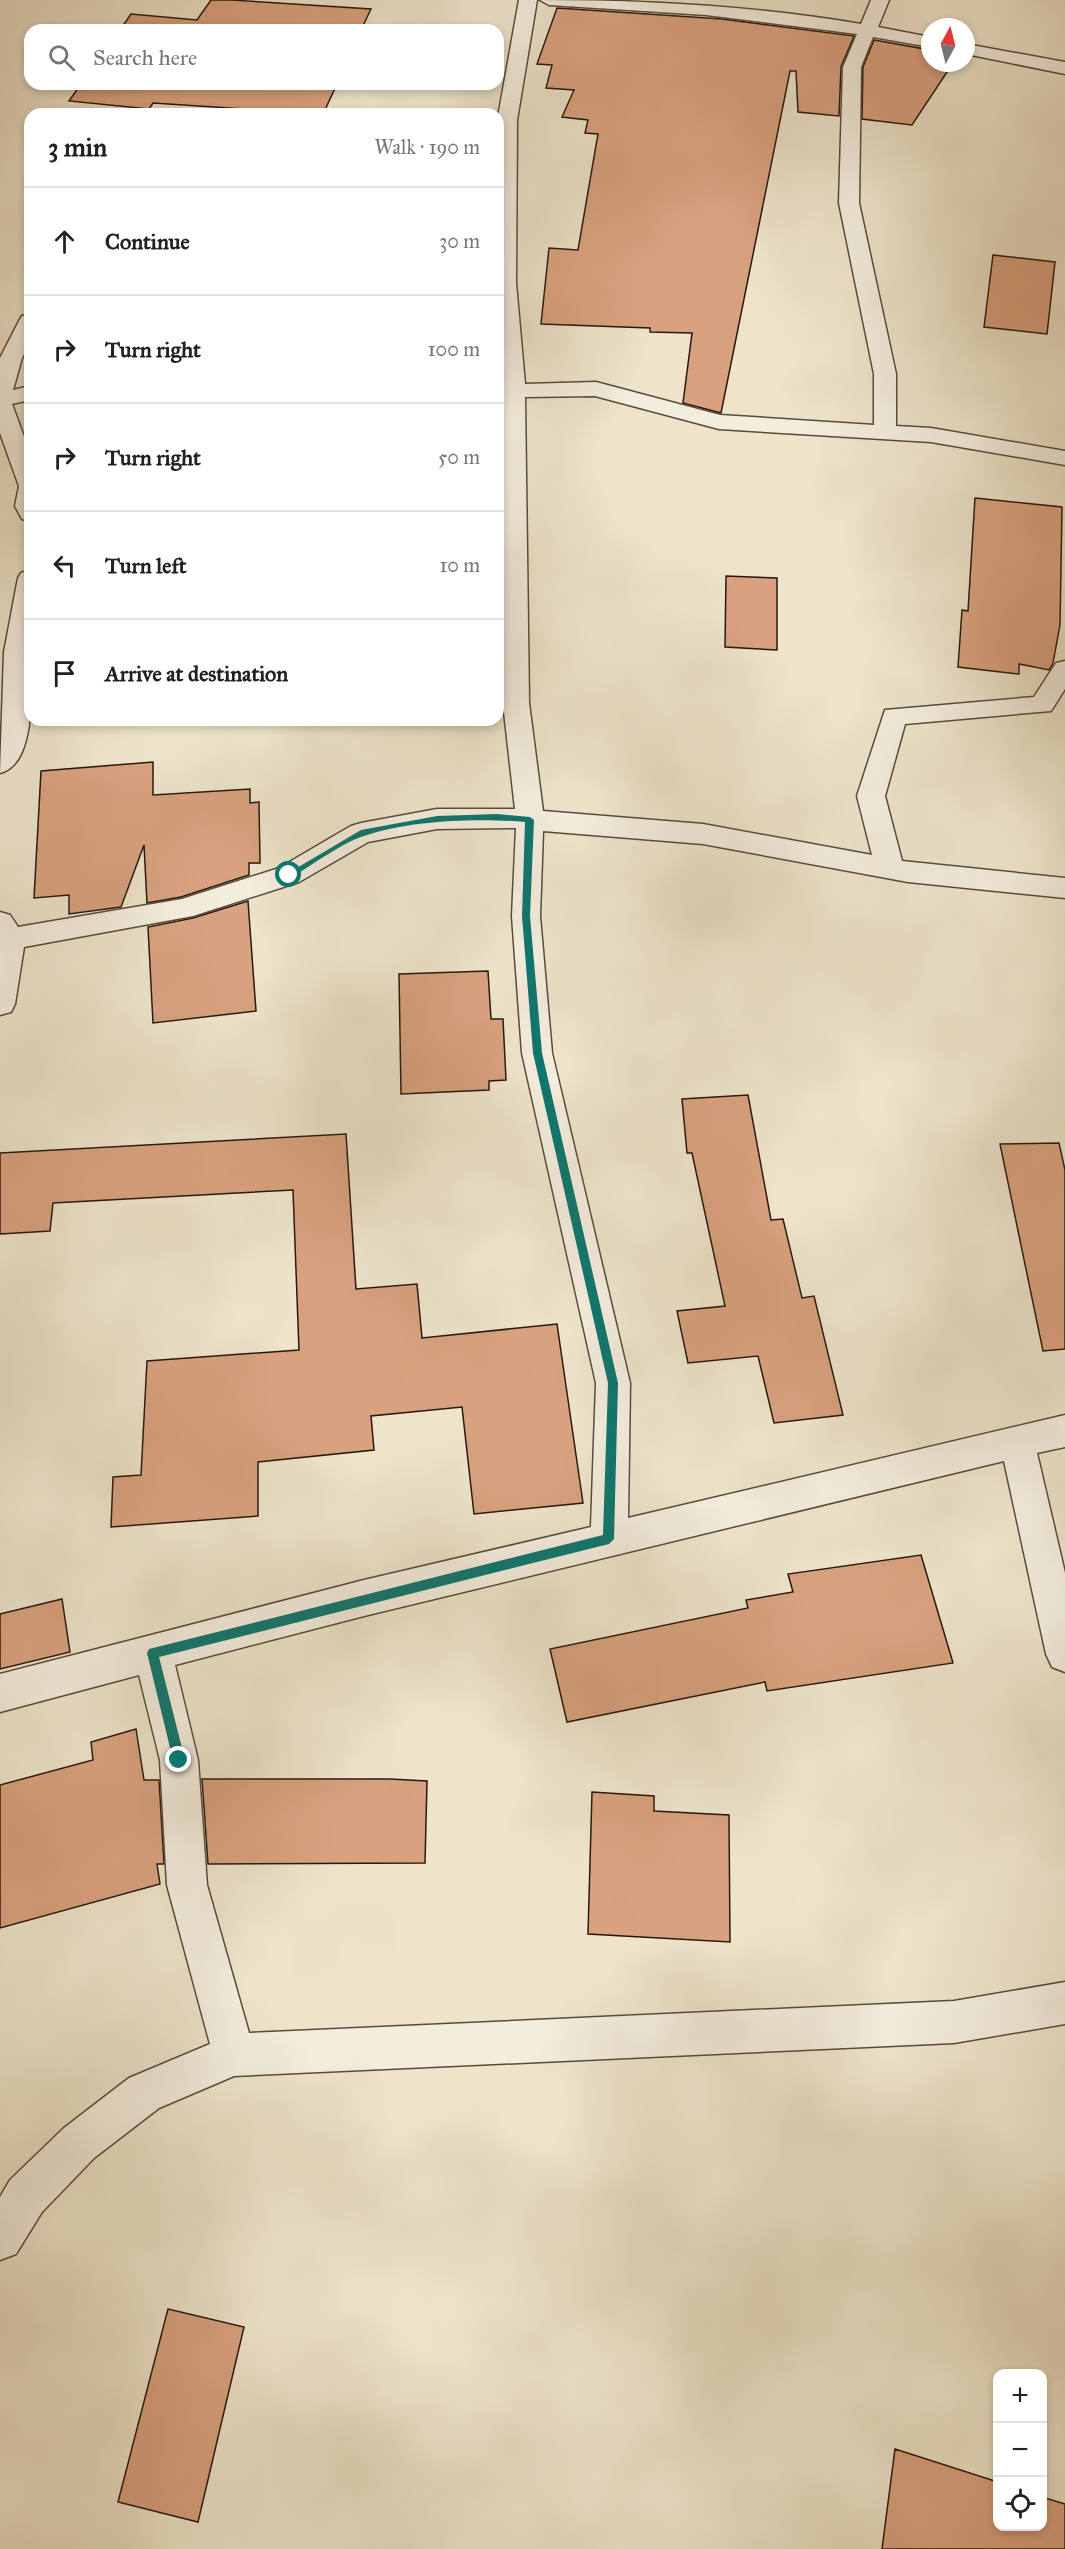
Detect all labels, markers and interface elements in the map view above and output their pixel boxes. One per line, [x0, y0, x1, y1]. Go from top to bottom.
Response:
north arrow [921, 18, 975, 72]
search box [24, 24, 504, 90]
icon: search [45, 41, 78, 74]
text: Search here [93, 44, 197, 71]
text: 3 min [48, 131, 107, 163]
text: Walk · 190 m [375, 135, 480, 159]
icon: ahead [48, 225, 81, 258]
text: Continue [105, 228, 190, 255]
text: 30 m [439, 229, 480, 253]
icon: right [48, 333, 81, 366]
text: Turn right [105, 336, 201, 363]
text: 100 m [428, 337, 480, 361]
icon: right [48, 441, 81, 474]
text: Turn right [105, 444, 201, 471]
text: 50 m [438, 445, 480, 469]
icon: left [48, 549, 81, 582]
text: Turn left [105, 552, 187, 579]
text: 10 m [439, 553, 480, 577]
icon: arrive [48, 657, 81, 690]
text: Arrive at destination [105, 660, 288, 687]
route start [275, 861, 301, 887]
route end [165, 1746, 191, 1772]
map controls [993, 2369, 1047, 2531]
button: + [993, 2369, 1047, 2423]
button: − [993, 2423, 1047, 2477]
button: locate [993, 2477, 1047, 2531]

